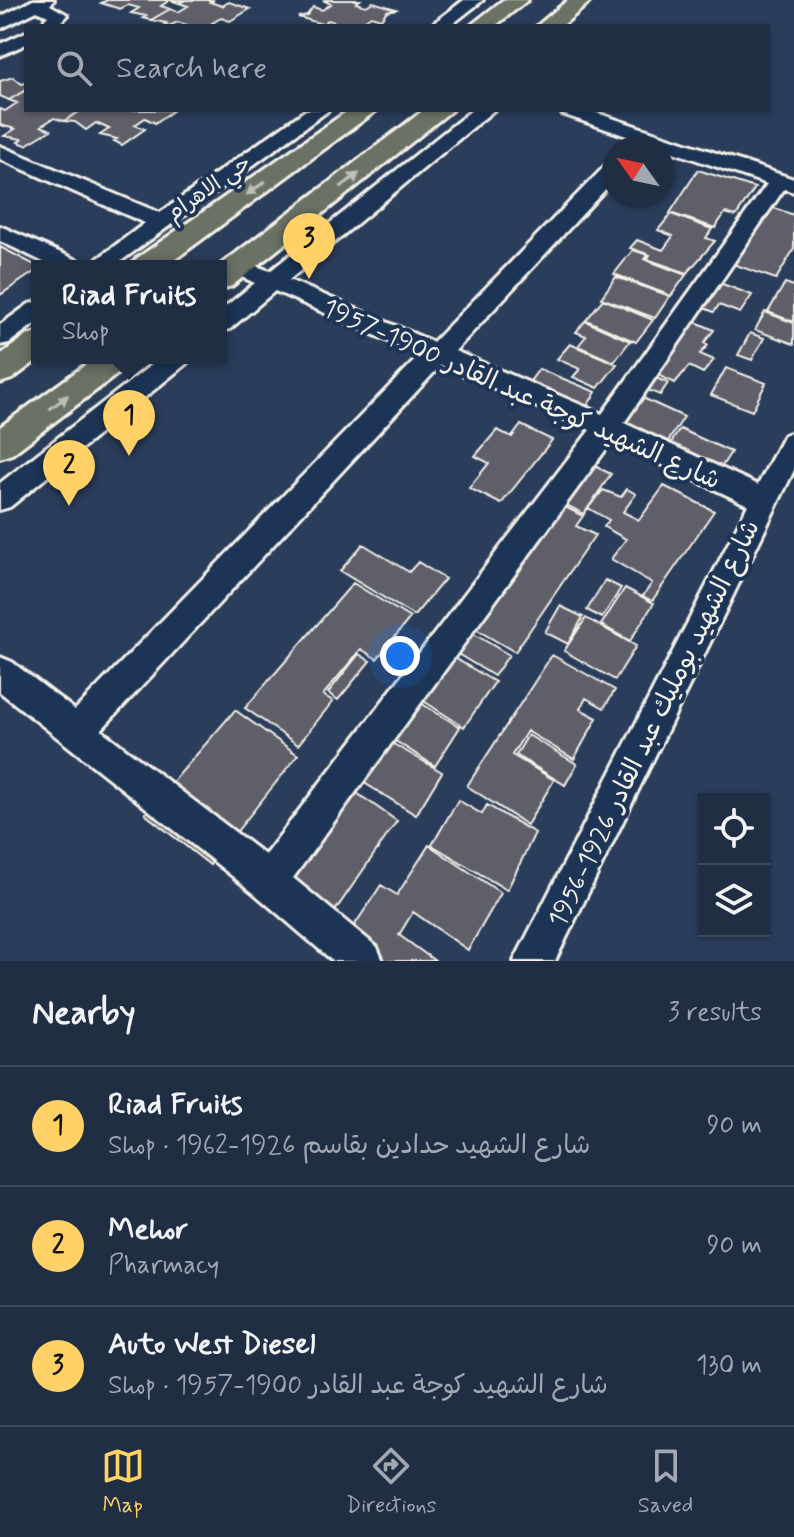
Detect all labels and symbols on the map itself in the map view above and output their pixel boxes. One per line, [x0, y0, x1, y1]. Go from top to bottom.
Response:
north arrow [602, 136, 674, 208]
street label: حي الاهرام [161, 149, 259, 231]
one-way arrow [339, 173, 360, 189]
one-way arrow [246, 180, 267, 195]
pin: 3 [283, 213, 335, 279]
street label: شارع الشهيد كوجة عبد القادر 1900-1957 [317, 291, 725, 498]
pin: 1 [103, 390, 155, 456]
one-way arrow [48, 394, 69, 410]
pin: 2 [43, 440, 95, 506]
street label: شارع الشهيد بومليك عبد القادر 1926-1956 [541, 515, 769, 933]
your location [380, 636, 420, 676]

